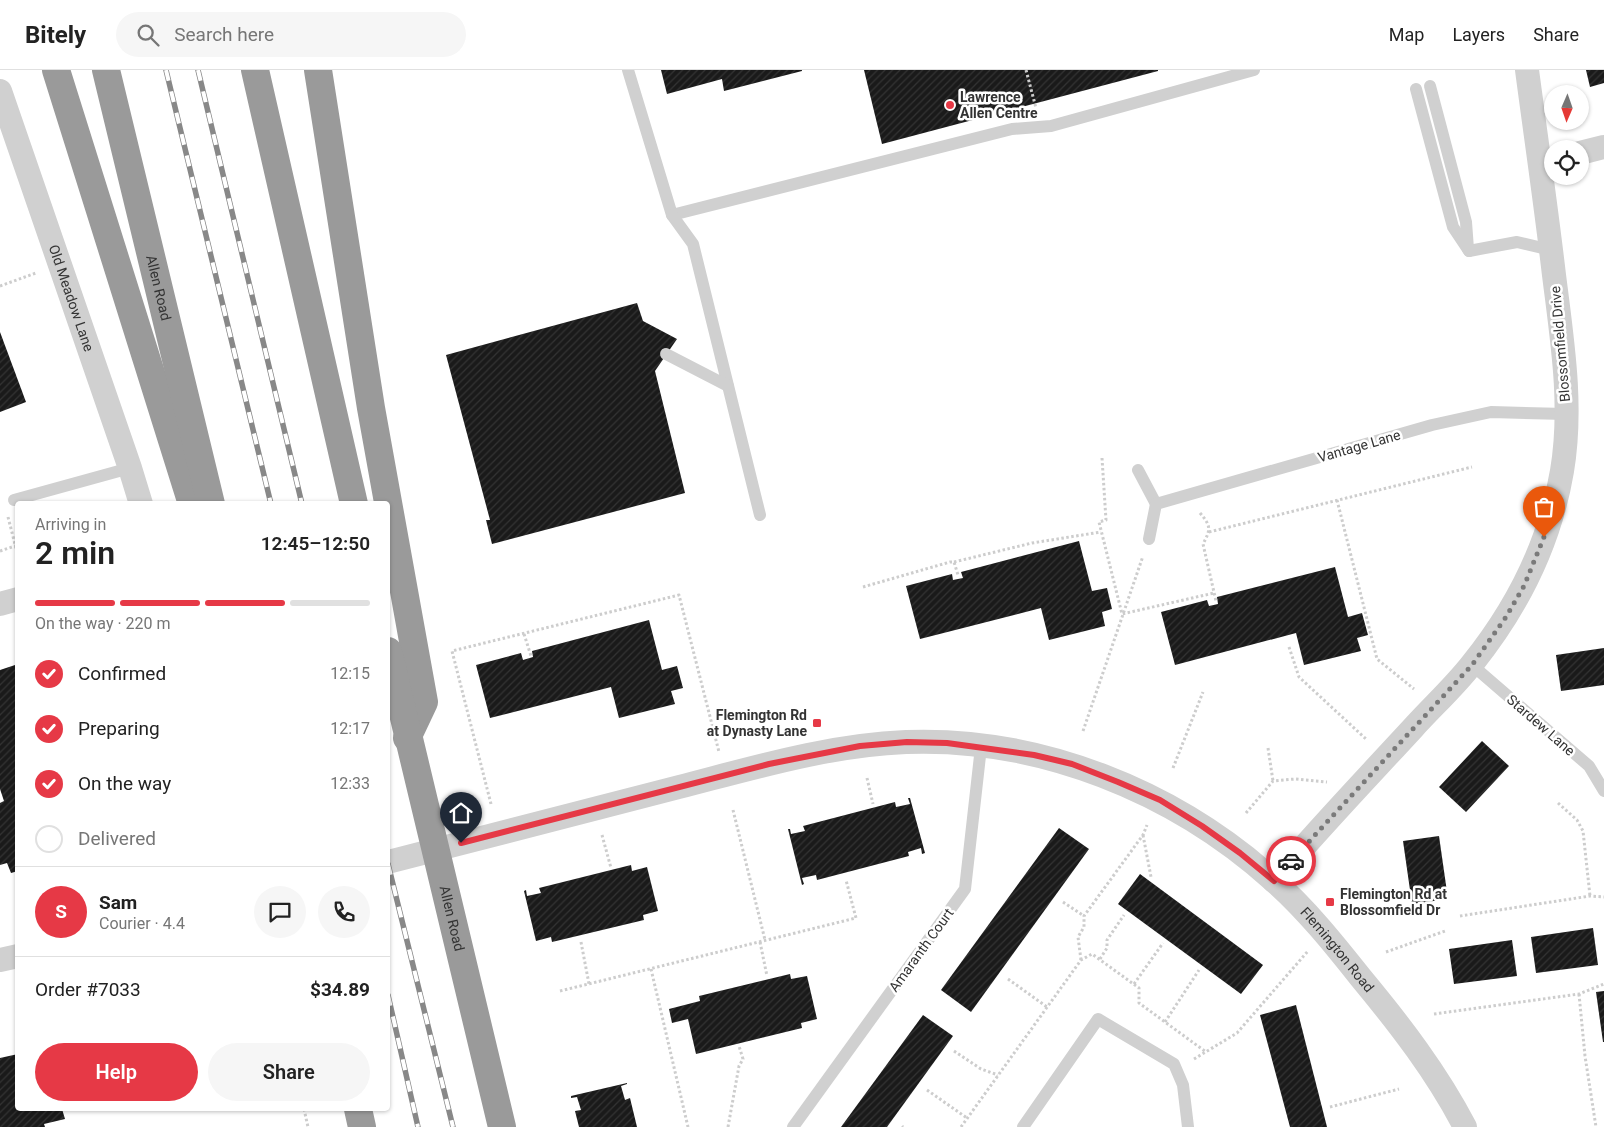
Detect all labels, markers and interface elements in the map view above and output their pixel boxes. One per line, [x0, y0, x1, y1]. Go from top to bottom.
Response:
search box [116, 12, 466, 57]
text: Bitely [25, 21, 86, 49]
icon: search [134, 21, 162, 49]
text: Search here [174, 23, 274, 46]
text: Map [1389, 24, 1424, 45]
text: Layers [1452, 24, 1505, 45]
text: Share [1533, 24, 1579, 45]
north arrow [1544, 85, 1589, 130]
map controls [1544, 85, 1589, 185]
place label: Lawrence Allen Centre [960, 89, 1038, 121]
marker: Lawrence Allen Centre [944, 99, 956, 111]
button: locate [1544, 140, 1589, 185]
street label: Old Meadow Lane [46, 242, 97, 354]
street label: Allen Road [143, 253, 174, 322]
street label: Blossomfield Drive [1547, 285, 1573, 403]
street label: Vantage Lane [1316, 427, 1402, 465]
pin [1523, 486, 1565, 537]
icon: bag [1530, 493, 1558, 521]
text: Arriving in [35, 515, 106, 534]
text: 12:45–12:50 [261, 532, 370, 555]
text: 2 min [35, 534, 115, 572]
text: On the way · 220 m [35, 614, 171, 633]
icon: check [35, 660, 63, 688]
text: Confirmed [78, 662, 166, 685]
text: 12:15 [330, 664, 370, 683]
street label: Stardew Lane [1504, 691, 1578, 759]
place label: Flemington Rd at Dynasty Lane [707, 707, 807, 739]
icon: check [35, 715, 63, 743]
text: Preparing [78, 717, 160, 740]
marker: Flemington Rd at Dynasty Lane [811, 717, 823, 729]
text: 12:17 [330, 719, 370, 738]
icon: check [35, 770, 63, 798]
text: On the way [78, 772, 171, 795]
text: 12:33 [330, 774, 370, 793]
pin [440, 792, 482, 843]
icon: home [447, 799, 475, 827]
text: Delivered [78, 827, 156, 850]
courier [1266, 836, 1316, 886]
icon: car [1277, 847, 1305, 875]
street label: Allen Road [436, 884, 468, 953]
button: chat [254, 886, 306, 938]
button: phone [318, 886, 370, 938]
place label: Flemington Rd at Blossomfield Dr [1340, 886, 1447, 918]
text: Sam [99, 891, 137, 914]
marker: Flemington Rd at Blossomfield Dr [1324, 896, 1336, 908]
text: S [55, 900, 67, 923]
street label: Flemington Road [1297, 904, 1377, 995]
street label: Amaranth Court [885, 905, 957, 995]
text: Courier · 4.4 [99, 914, 185, 933]
text: Order #7033 [35, 978, 141, 1001]
text: $34.89 [310, 978, 370, 1001]
button: Help [35, 1043, 198, 1101]
button: Share [208, 1043, 370, 1101]

